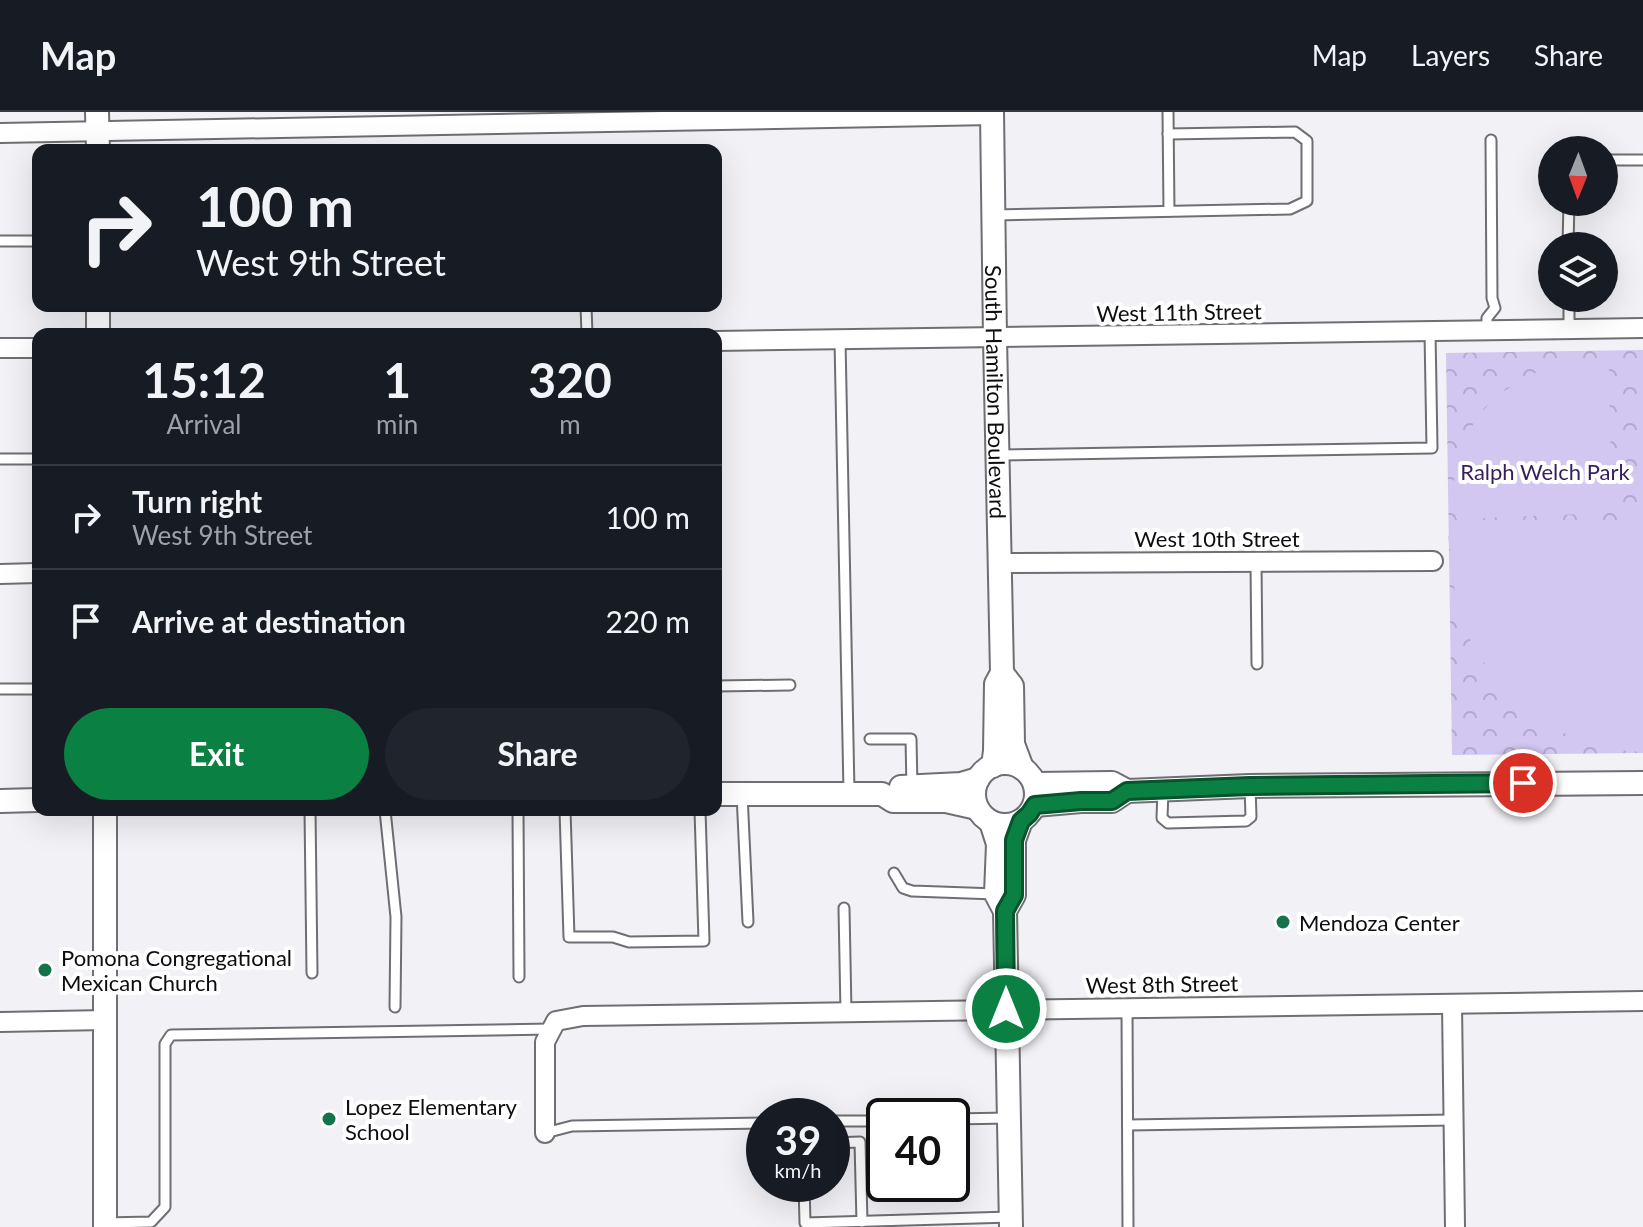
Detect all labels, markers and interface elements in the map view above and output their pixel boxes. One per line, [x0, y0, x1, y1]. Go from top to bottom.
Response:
text: Map [40, 32, 116, 78]
text: Map [1312, 38, 1367, 72]
text: Layers [1411, 38, 1490, 72]
text: Share [1534, 38, 1603, 72]
north arrow [1538, 136, 1618, 216]
map controls [1538, 136, 1618, 312]
text: 100 m [196, 172, 354, 239]
icon: right [64, 176, 168, 280]
button: layers [1538, 232, 1618, 312]
text: West 9th Street [196, 240, 446, 284]
street label: South Hamilton Boulevard [981, 265, 1012, 519]
street label: West 11th Street [1096, 297, 1262, 327]
text: 15:12 [142, 351, 266, 408]
text: 1 [383, 351, 411, 408]
text: 320 [528, 351, 612, 408]
text: Arrival [167, 408, 241, 440]
text: min [376, 408, 418, 440]
text: m [559, 408, 581, 440]
park label: Ralph Welch Park [1460, 458, 1631, 485]
text: Turn right [132, 483, 262, 519]
icon: right [64, 495, 108, 539]
text: 100 m [605, 499, 690, 535]
text: West 9th Street [132, 519, 312, 551]
street label: West 10th Street [1134, 525, 1300, 552]
icon: arrive [64, 599, 108, 643]
text: Arrive at destination [132, 603, 406, 639]
text: 220 m [605, 603, 690, 639]
button: Exit [64, 708, 369, 800]
button: Share [385, 708, 690, 800]
pin [1489, 749, 1557, 817]
icon: arrive [1501, 761, 1545, 805]
place label: Mendoza Center [1299, 909, 1460, 936]
marker: Mendoza Center [1274, 913, 1292, 931]
place label: Pomona Congregational Mexican Church [61, 944, 292, 996]
marker: Pomona Congregational Mexican Church [36, 961, 54, 979]
position arrow [964, 967, 1048, 1051]
street label: West 8th Street [1085, 969, 1239, 999]
place label: Lopez Elementary School [345, 1093, 518, 1145]
speed limit sign: 40 [866, 1098, 970, 1202]
marker: Lopez Elementary School [320, 1110, 338, 1128]
text: 39 [775, 1116, 821, 1164]
text: km/h [775, 1158, 821, 1182]

